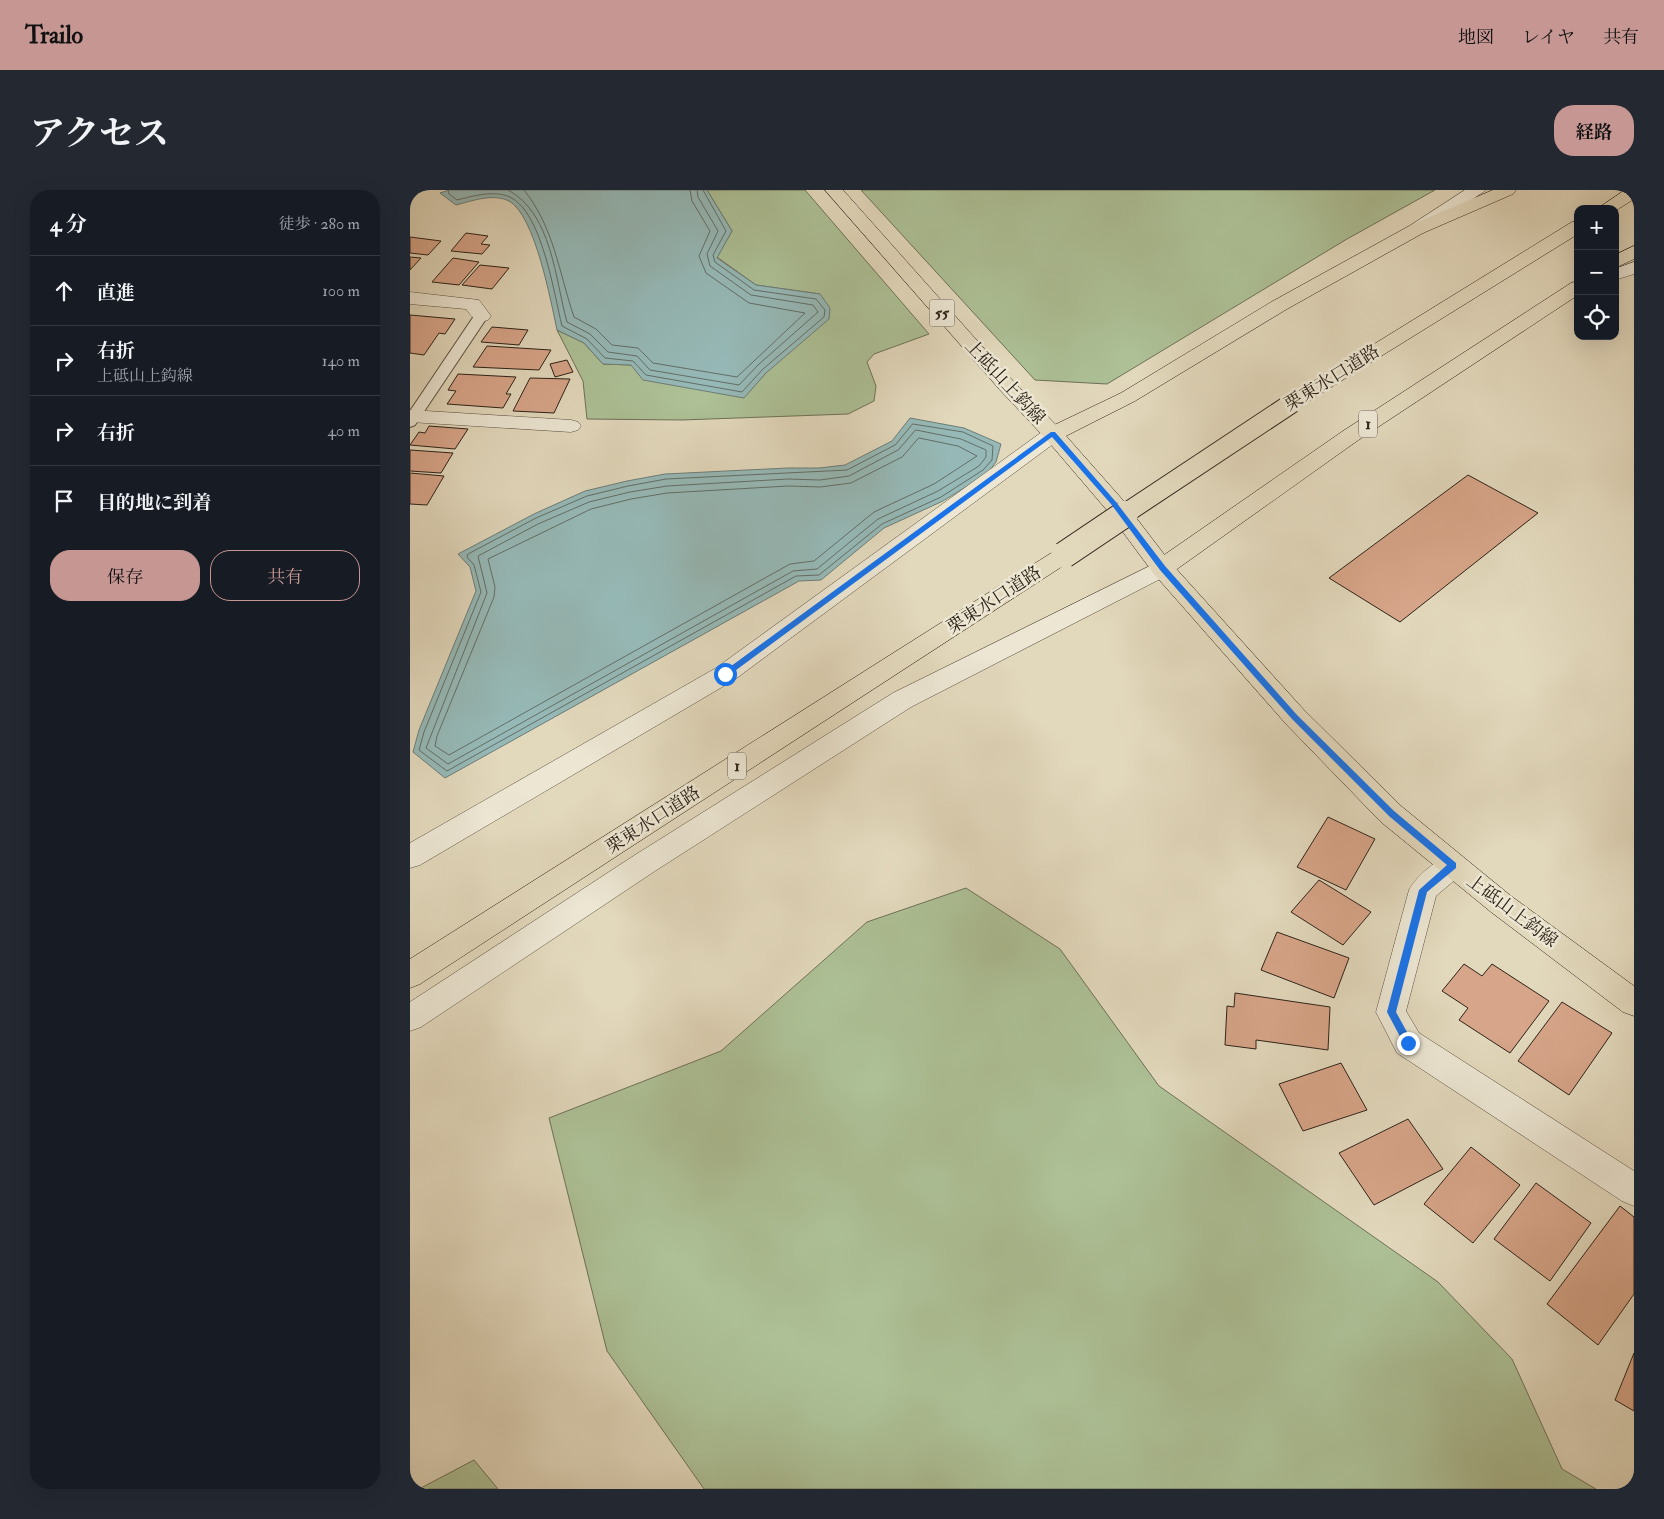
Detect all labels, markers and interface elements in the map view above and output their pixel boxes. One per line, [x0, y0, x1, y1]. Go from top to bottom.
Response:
text: Trailo [25, 20, 83, 51]
text: 地図 [1458, 26, 1494, 49]
text: レイヤ [1522, 26, 1575, 49]
text: 共有 [1603, 26, 1639, 49]
button: 経路 [1554, 105, 1634, 156]
text: アクセス [30, 112, 169, 156]
map controls [1574, 205, 1619, 340]
button: + [1574, 205, 1619, 250]
text: 4 分 [50, 211, 87, 238]
text: 徒歩 · 280 m [279, 214, 360, 234]
button: − [1574, 250, 1619, 295]
icon: ahead [50, 277, 78, 305]
text: 直進 [97, 281, 135, 305]
text: 100 m [322, 281, 360, 301]
button: locate [1574, 295, 1619, 340]
road number: 55 [930, 300, 954, 326]
street label: 上砥山上鈎線 [960, 335, 1050, 429]
text: 右折 [97, 339, 135, 363]
street label: 栗東水口道路 [1280, 340, 1384, 416]
icon: right [50, 347, 78, 375]
text: 140 m [322, 351, 360, 371]
text: 上砥山上鈎線 [97, 366, 193, 386]
road number: 1 [1359, 410, 1377, 438]
icon: right [50, 417, 78, 445]
text: 右折 [97, 421, 135, 445]
text: 40 m [327, 421, 360, 441]
icon: arrive [50, 487, 78, 515]
text: 目的地に到着 [97, 491, 211, 515]
button: 保存 [50, 550, 200, 601]
button: 共有 [210, 550, 360, 601]
street label: 栗東水口道路 [942, 561, 1046, 639]
route start [714, 663, 737, 686]
road number: 1 [728, 752, 746, 780]
street label: 栗東水口道路 [601, 781, 705, 859]
street label: 上砥山上鈎線 [1462, 869, 1562, 953]
route end [1397, 1032, 1420, 1055]

